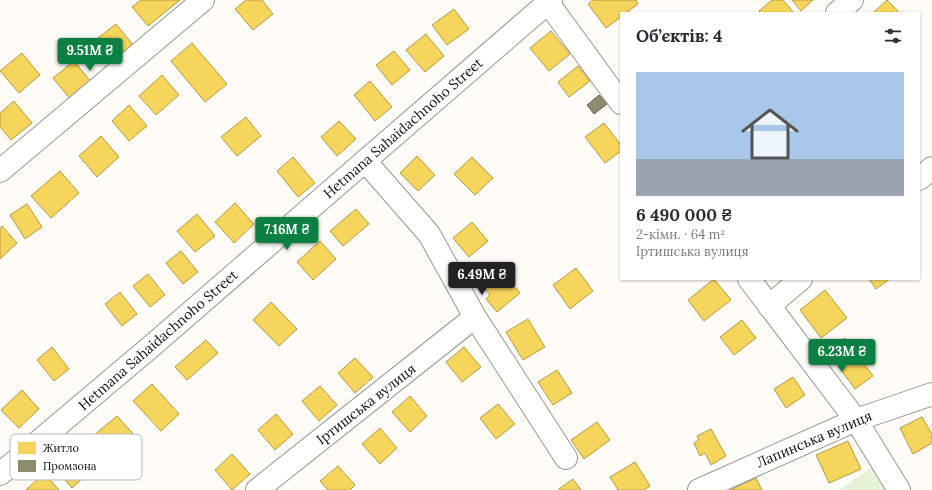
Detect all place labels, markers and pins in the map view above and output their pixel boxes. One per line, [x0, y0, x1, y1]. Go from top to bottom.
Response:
pin: 9.51M ₴ [53, 38, 127, 72]
pin: 7.16M ₴ [250, 217, 324, 251]
pin: 6.49M ₴ [445, 262, 519, 296]
pin: 6.23M ₴ [805, 339, 879, 373]

